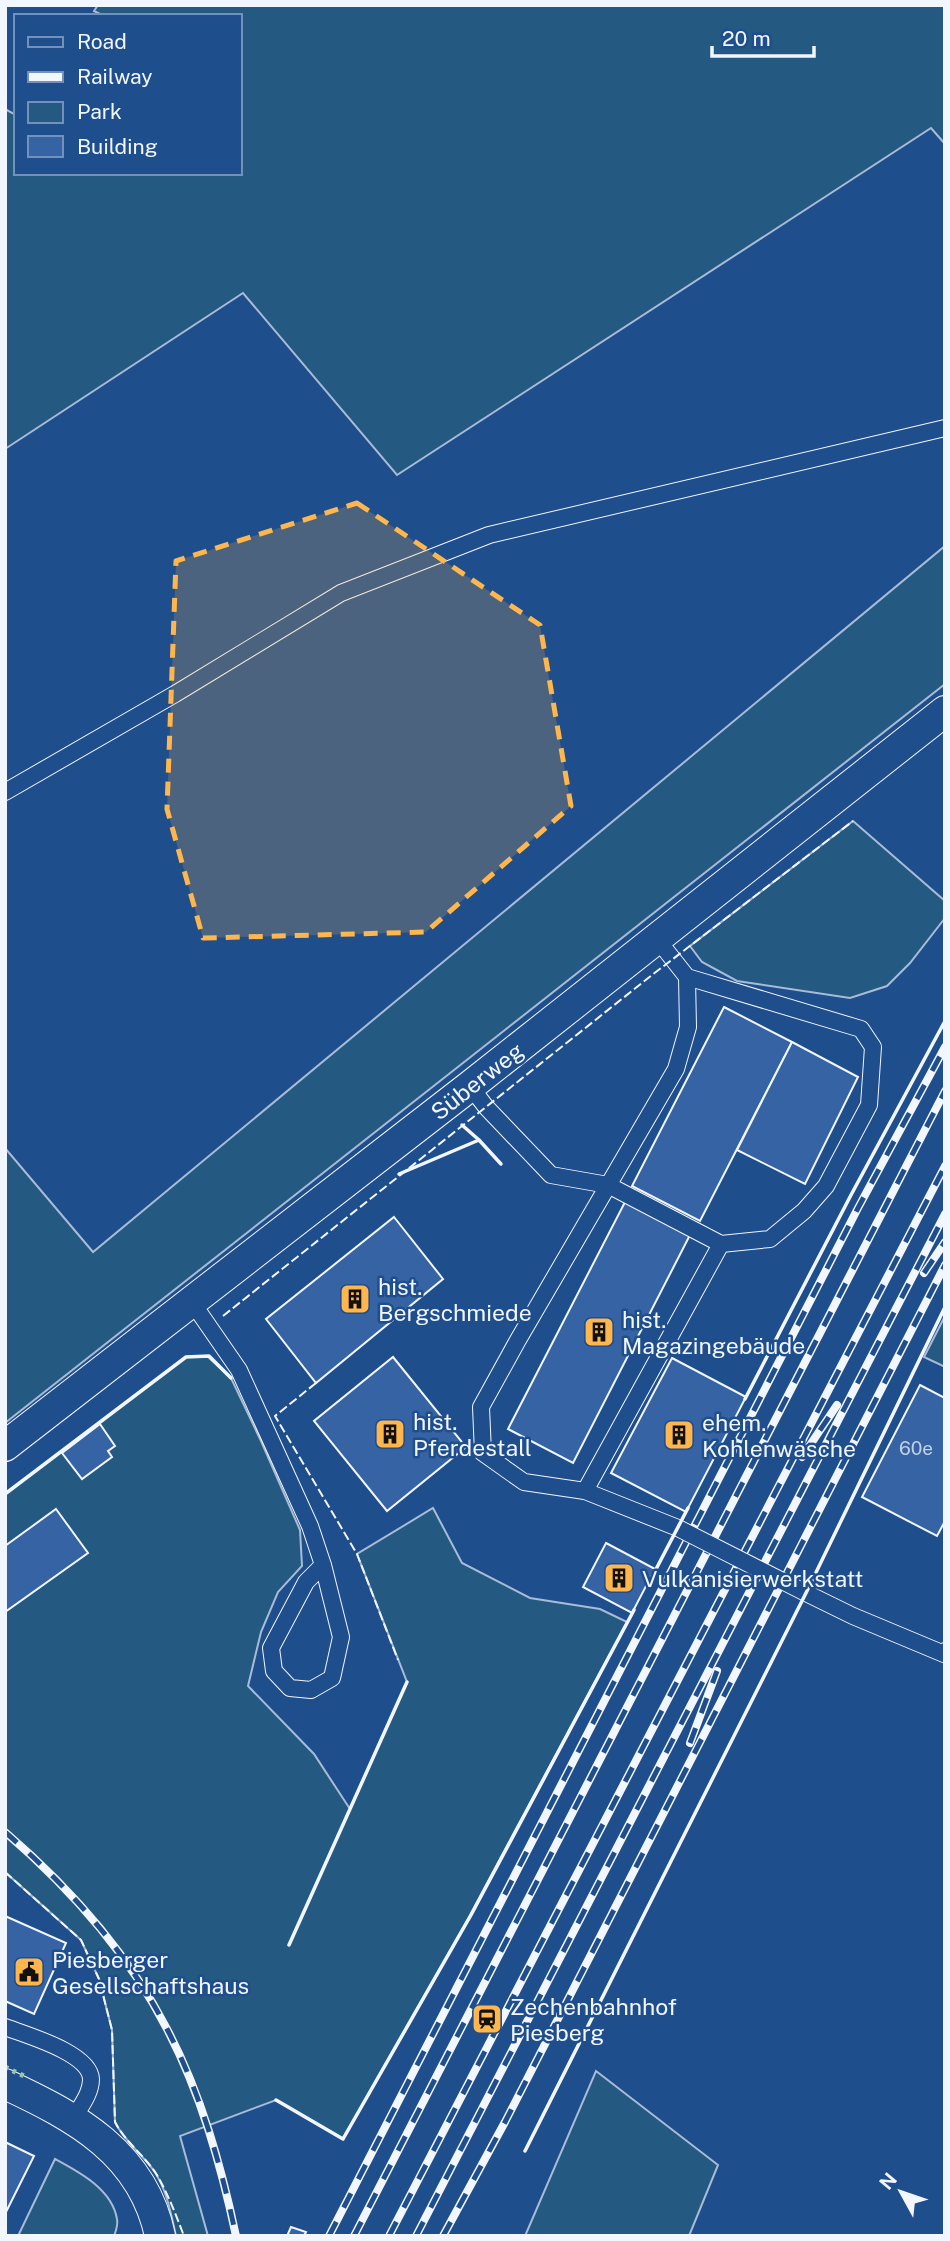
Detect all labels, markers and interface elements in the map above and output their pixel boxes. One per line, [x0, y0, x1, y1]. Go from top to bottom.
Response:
legend [14, 14, 242, 175]
scale bar [712, 14, 814, 58]
text: 20 m [722, 26, 771, 51]
text: Road [77, 29, 127, 54]
text: Railway [77, 64, 153, 89]
text: Park [77, 99, 122, 124]
text: Building [77, 134, 158, 159]
street label: Süberweg [425, 1037, 529, 1125]
place label: hist. Bergschmiede [378, 1273, 532, 1326]
building icon: hist. Bergschmiede [338, 1282, 372, 1316]
place label: hist. Magazingebäude [622, 1306, 805, 1359]
building icon: hist. Magazingebäude [582, 1315, 616, 1349]
place label: hist. Pferdestall [413, 1408, 532, 1461]
place label: ehem. Kohlenwäsche [702, 1409, 856, 1462]
building icon: hist. Pferdestall [373, 1417, 407, 1451]
building icon: ehem. Kohlenwäsche [662, 1418, 696, 1452]
house number: 60e [899, 1437, 933, 1459]
building icon: Vulkanisierwerkstatt [602, 1561, 636, 1595]
place label: Vulkanisierwerkstatt [642, 1565, 863, 1592]
place label: Piesberger Gesellschaftshaus [52, 1946, 249, 1999]
public building icon: Piesberger Gesellschaftshaus [12, 1955, 46, 1989]
place label: Zechenbahnhof Piesberg [510, 1993, 677, 2046]
station icon: Zechenbahnhof Piesberg [470, 2002, 504, 2036]
north arrow [866, 2157, 936, 2227]
text: N [875, 2168, 901, 2194]

